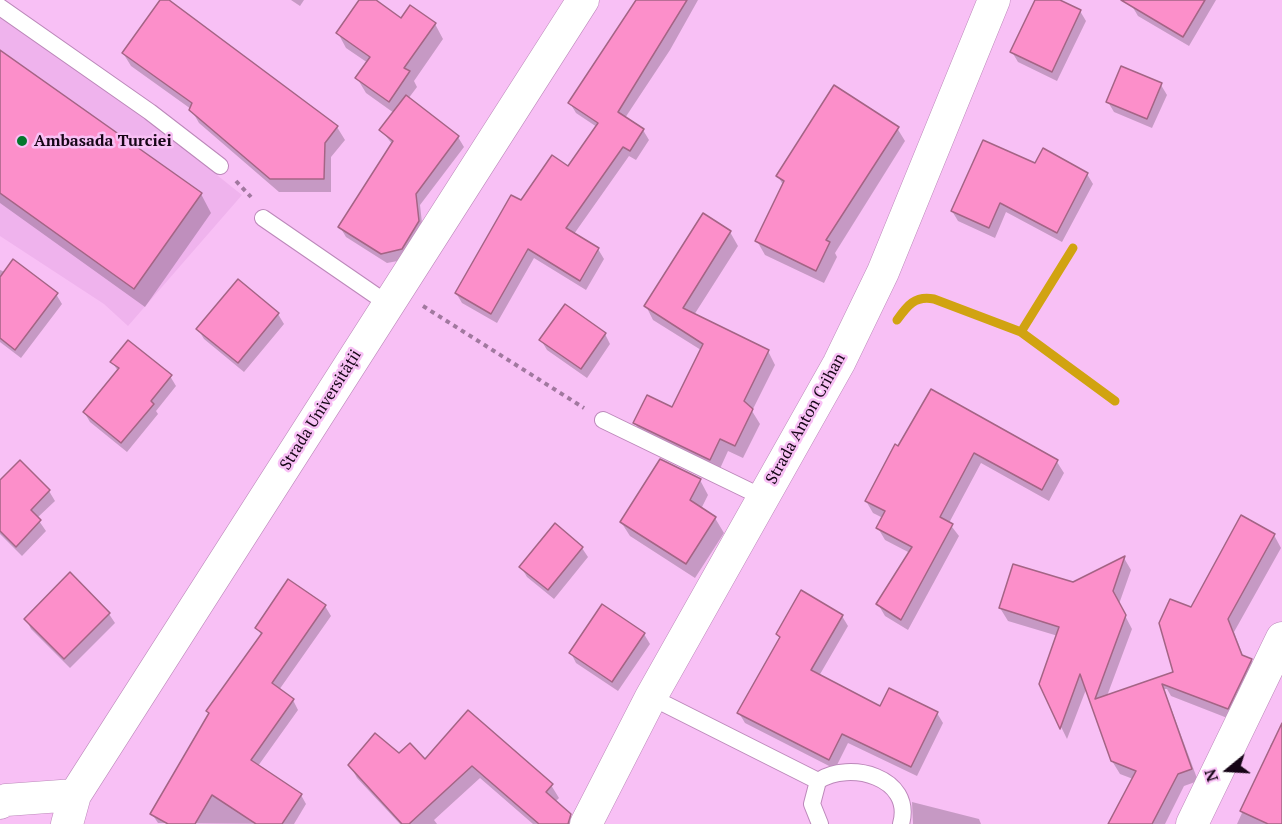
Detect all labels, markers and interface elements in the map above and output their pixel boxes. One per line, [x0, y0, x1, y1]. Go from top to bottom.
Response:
place label: Ambasada Turciei [34, 131, 172, 151]
marker: Ambasada Turciei [15, 134, 29, 148]
street label: Strada Universității [276, 346, 366, 474]
street label: Strada Anton Crihan [762, 350, 850, 488]
north arrow [1198, 740, 1258, 800]
text: N [1199, 766, 1223, 785]

